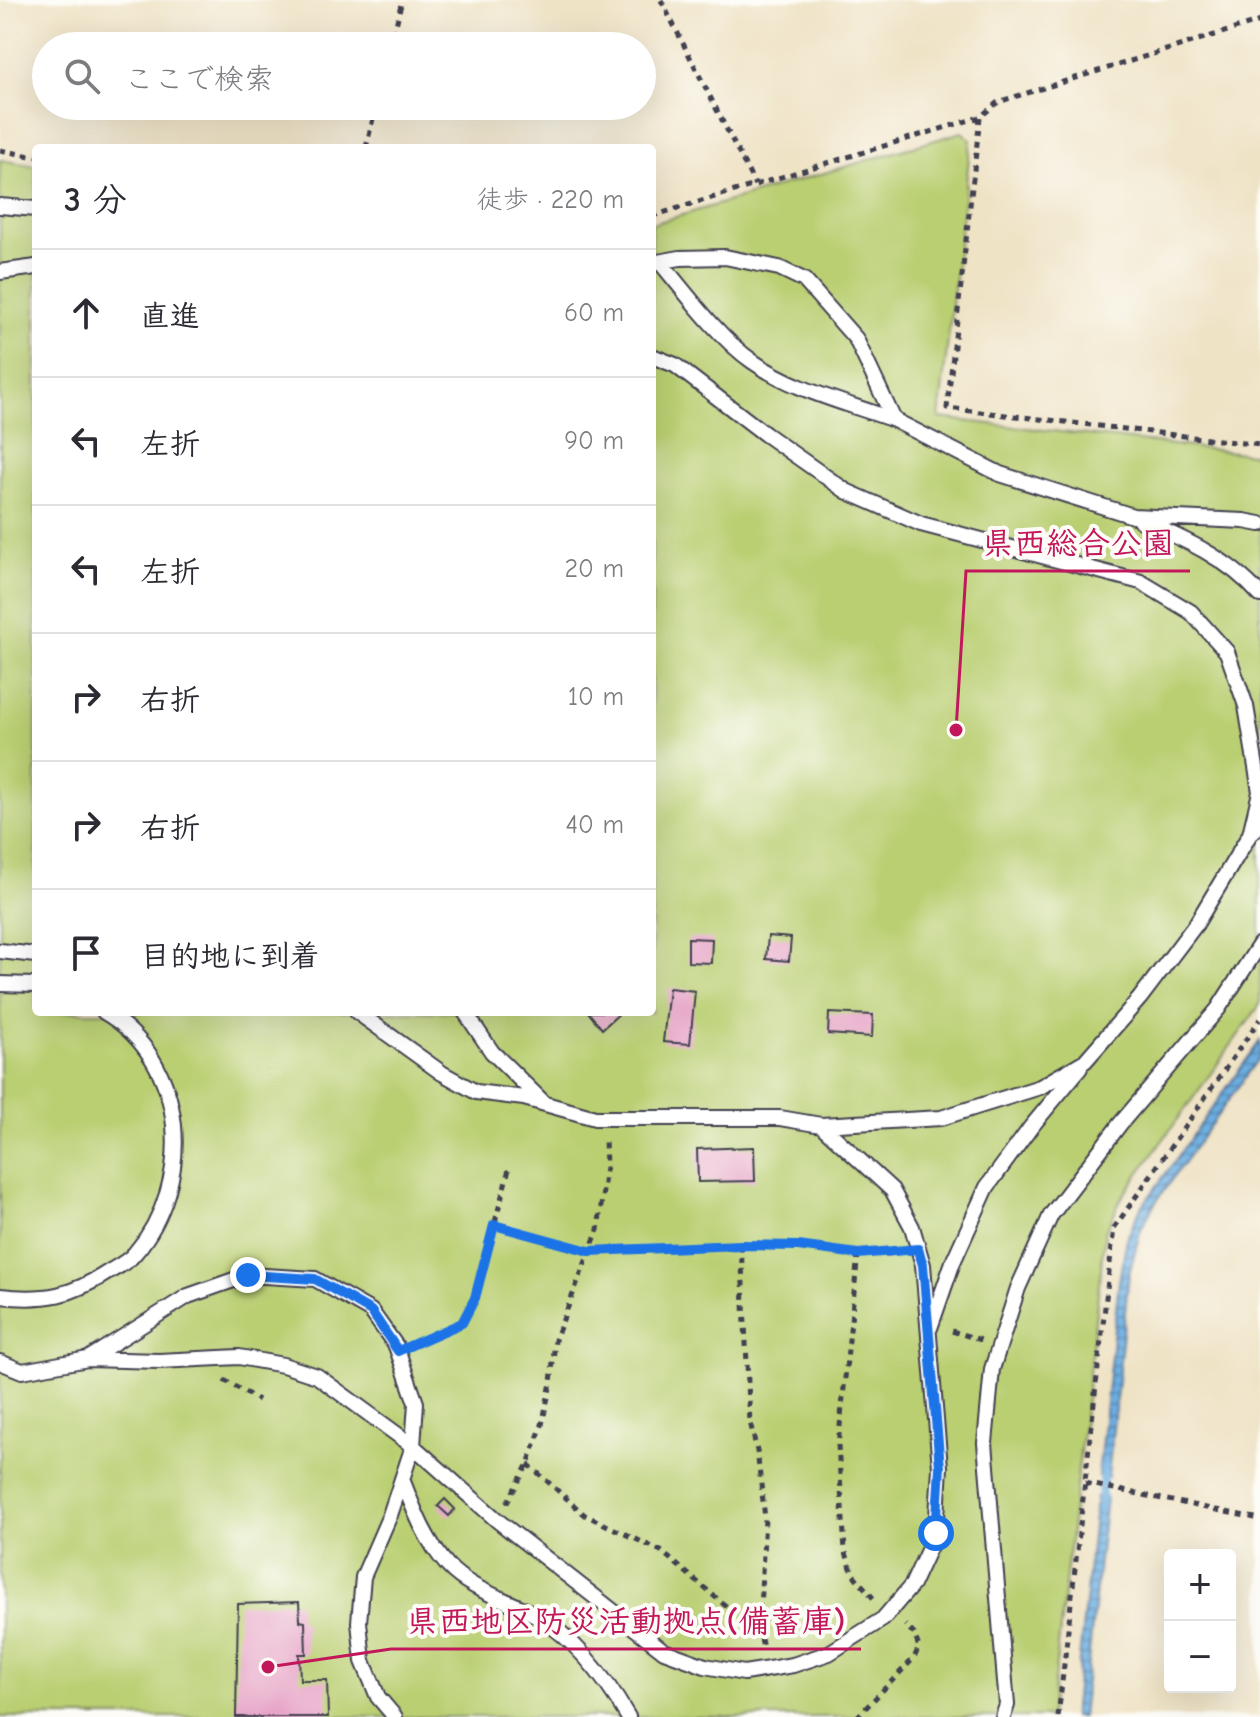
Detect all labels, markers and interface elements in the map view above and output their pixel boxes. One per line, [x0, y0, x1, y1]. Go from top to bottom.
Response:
search box [32, 32, 656, 120]
icon: search [60, 54, 104, 98]
text: ここで検索 [124, 62, 274, 97]
text: 3 分 [64, 180, 127, 220]
text: 徒歩 · 220 m [477, 185, 624, 215]
icon: ahead [64, 291, 108, 335]
text: 60 m [564, 298, 624, 328]
text: 直進 [140, 299, 200, 334]
icon: left [64, 419, 108, 463]
text: 90 m [564, 426, 624, 456]
text: 左折 [140, 427, 200, 462]
callout: 県西総合公園 [966, 515, 1190, 571]
text: 県西総合公園 [982, 525, 1174, 562]
icon: left [64, 547, 108, 591]
text: 20 m [564, 554, 624, 584]
text: 左折 [140, 555, 200, 590]
icon: right [64, 675, 108, 719]
text: 10 m [568, 682, 624, 712]
text: 右折 [140, 683, 200, 718]
icon: right [64, 803, 108, 847]
text: 40 m [565, 810, 624, 840]
text: 右折 [140, 811, 200, 846]
icon: arrive [64, 931, 108, 975]
text: 目的地に到着 [140, 939, 320, 974]
route end [230, 1257, 266, 1293]
route start [918, 1515, 954, 1551]
map controls [1164, 1549, 1236, 1693]
button: + [1164, 1549, 1236, 1621]
callout: 県西地区防災活動拠点(備蓄庫) [391, 1593, 861, 1649]
text: 県西地区防災活動拠点(備蓄庫) [407, 1603, 845, 1640]
button: − [1164, 1621, 1236, 1693]

